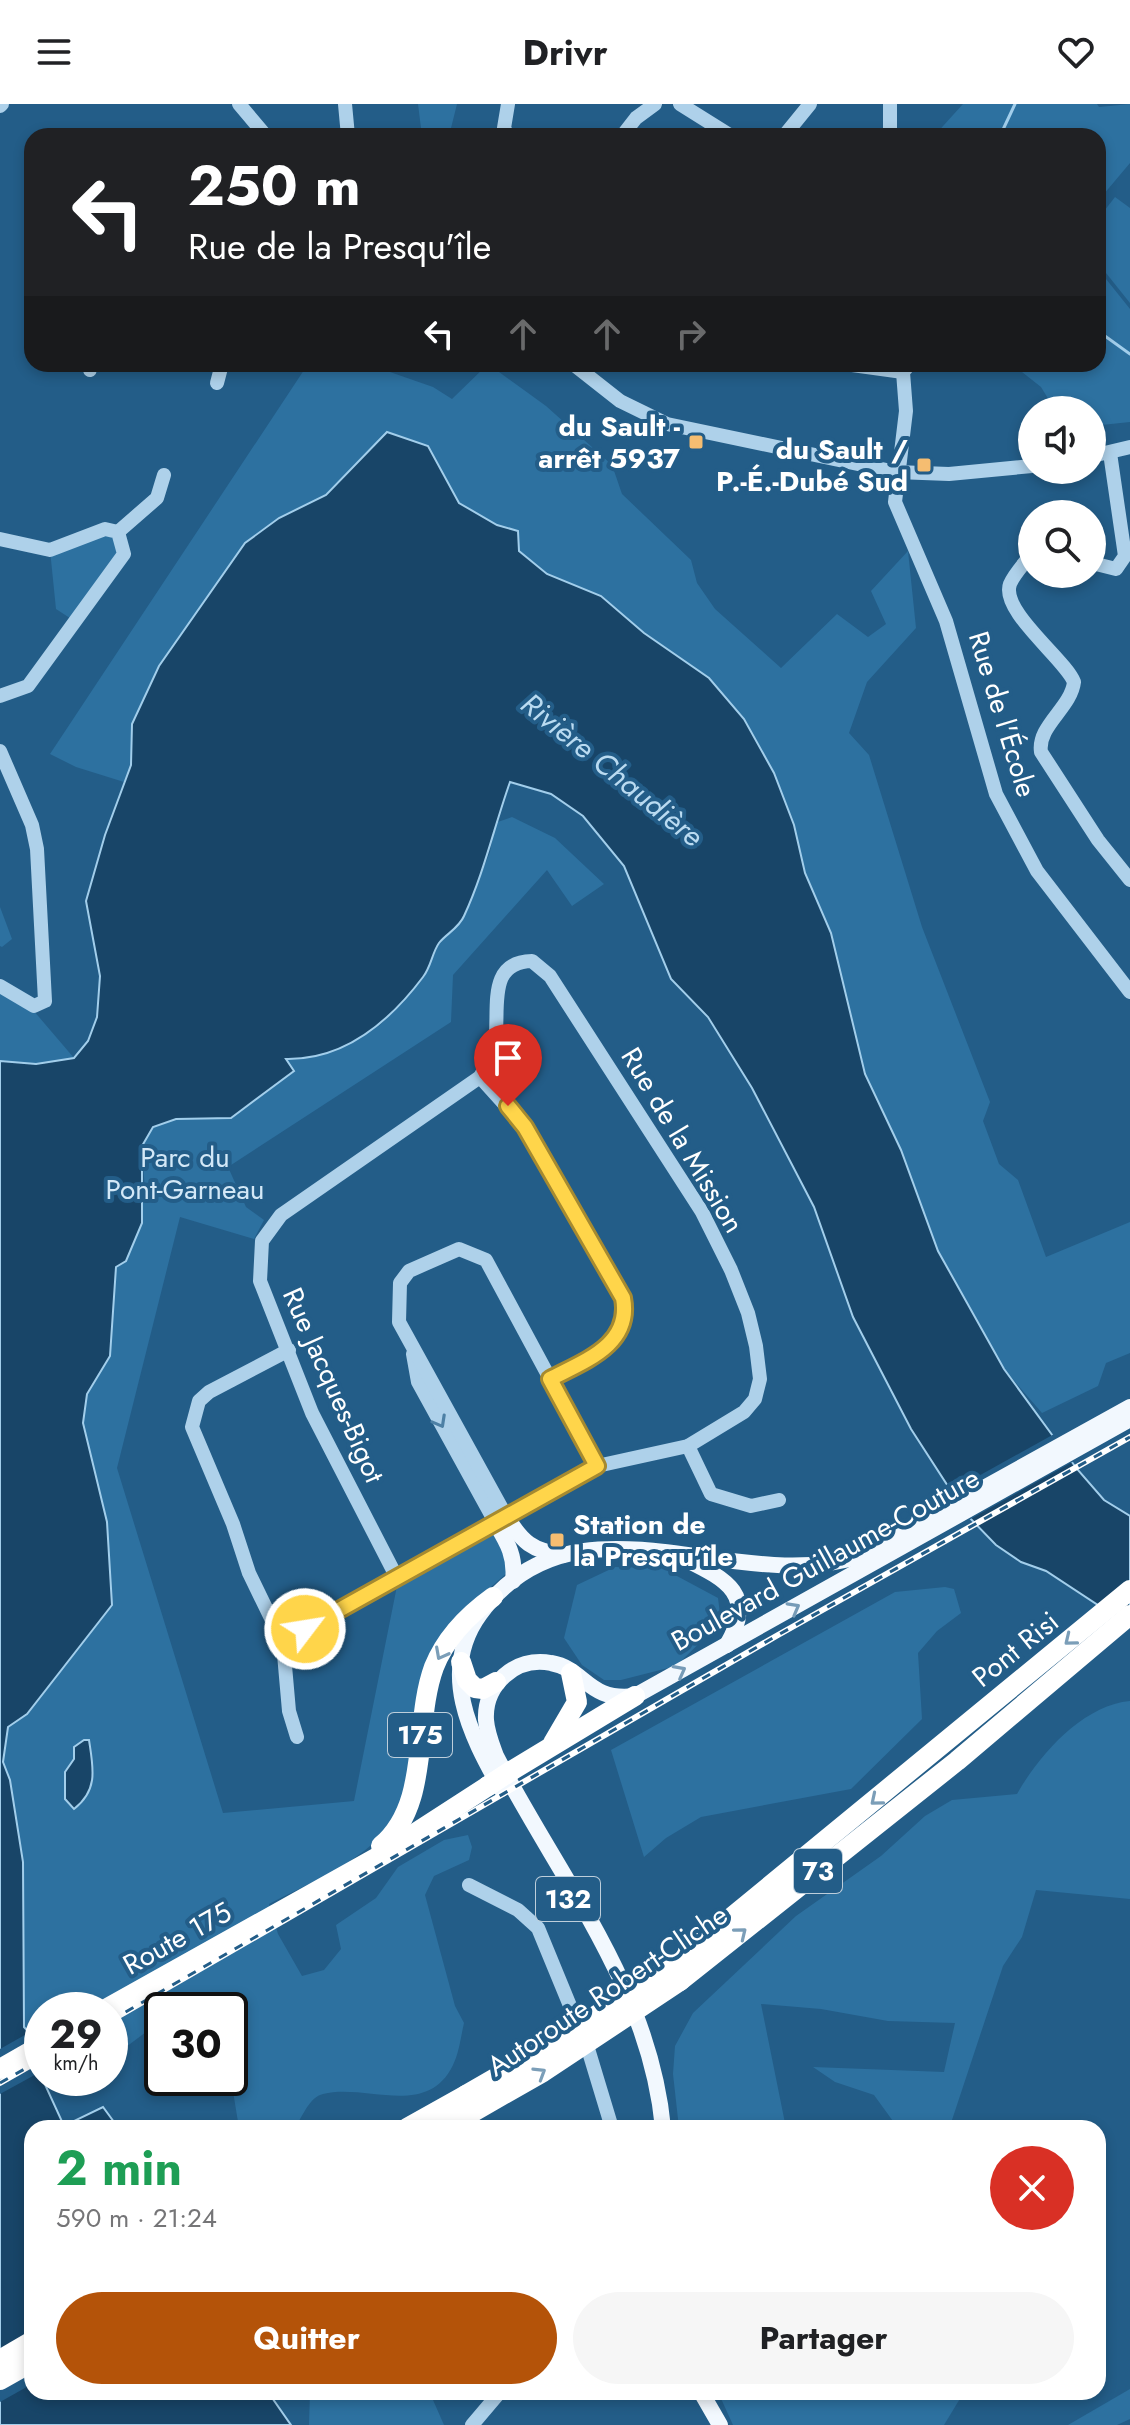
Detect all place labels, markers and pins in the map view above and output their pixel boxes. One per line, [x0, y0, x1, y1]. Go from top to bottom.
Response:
place label: du Sault - arrêt 5937 [538, 406, 681, 479]
place label: du Sault / P.-É.-Dubé Sud [716, 429, 908, 502]
marker: du Sault - arrêt 5937 [687, 433, 705, 451]
marker: du Sault / P.-É.-Dubé Sud [915, 456, 933, 474]
pin [474, 1024, 542, 1106]
place label: Station de la Presqu'île [573, 1504, 733, 1577]
marker: Station de la Presqu'île [548, 1531, 566, 1549]

